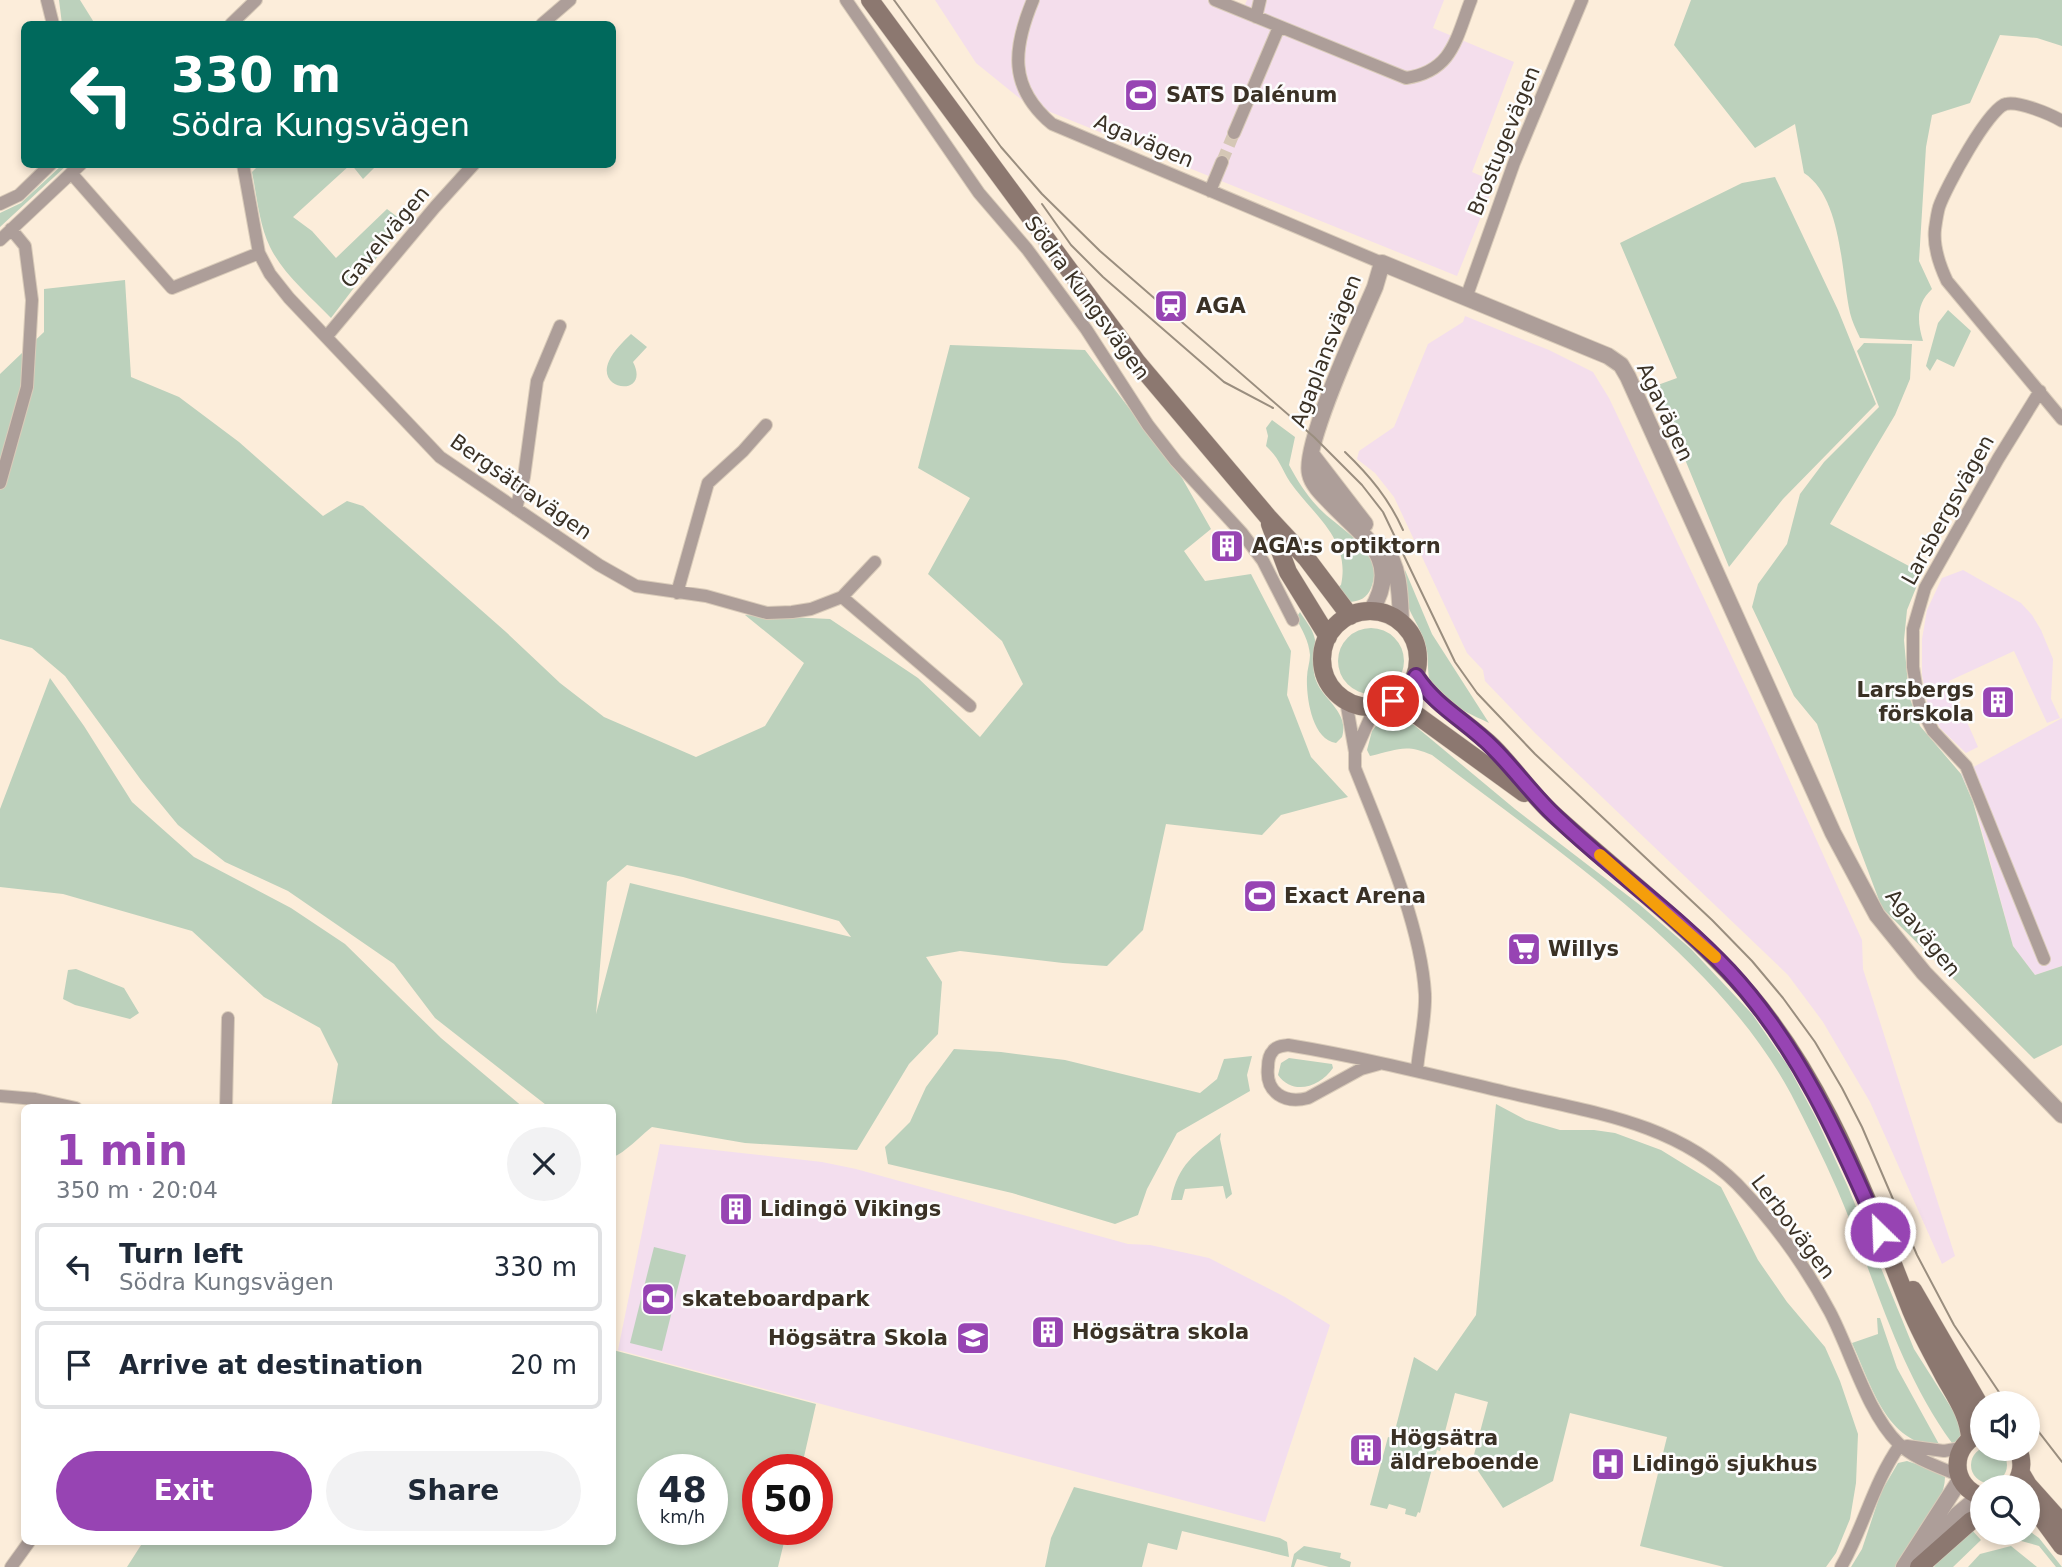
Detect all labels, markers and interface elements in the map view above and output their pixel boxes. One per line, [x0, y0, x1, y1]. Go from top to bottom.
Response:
text: 330 m [171, 47, 341, 104]
icon: left [56, 49, 147, 140]
street label: Brostugevägen [1463, 63, 1545, 219]
sports icon: SATS Dalénum [1122, 76, 1160, 114]
place label: SATS Dalénum [1166, 83, 1337, 107]
text: Södra Kungsvägen [171, 106, 470, 144]
street label: Agavägen [1091, 109, 1197, 173]
street label: Gavelvägen [336, 181, 434, 293]
street label: Södra Kungsvägen [1020, 212, 1154, 384]
street label: Agaplansvägen [1286, 271, 1366, 431]
station icon: AGA [1152, 287, 1190, 325]
place label: AGA [1196, 294, 1246, 318]
street label: Agavägen [1632, 359, 1698, 465]
street label: Bergsätravägen [446, 429, 596, 545]
street label: Larsbergsvägen [1897, 431, 1999, 589]
building icon: AGA:s optiktorn [1208, 527, 1246, 565]
place label: AGA:s optiktorn [1252, 534, 1441, 558]
pin [1363, 671, 1423, 731]
place label: Larsbergs förskola [1856, 678, 1974, 726]
icon: arrive [1374, 682, 1412, 720]
building icon: Larsbergs förskola [1979, 683, 2017, 721]
sports icon: Exact Arena [1241, 877, 1279, 915]
place label: Exact Arena [1284, 884, 1426, 908]
street label: Agavägen [1881, 884, 1965, 982]
supermarket icon: Willys [1505, 930, 1543, 968]
place label: Willys [1548, 937, 1619, 961]
text: 1 min [56, 1126, 188, 1175]
button: close [507, 1127, 581, 1201]
street label: Lerbovägen [1746, 1170, 1840, 1284]
text: 350 m · 20:04 [56, 1177, 218, 1203]
building icon: Lidingö Vikings [717, 1190, 755, 1228]
position arrow [1843, 1195, 1917, 1269]
place label: Lidingö Vikings [760, 1197, 941, 1221]
text: Turn left [119, 1239, 243, 1269]
icon: left [60, 1248, 98, 1286]
text: 330 m [494, 1252, 577, 1282]
text: Södra Kungsvägen [119, 1269, 334, 1295]
sports icon: skateboardpark [639, 1280, 677, 1318]
place label: skateboardpark [682, 1287, 870, 1311]
building icon: Högsätra skola [1029, 1313, 1067, 1351]
school or university icon: Högsätra Skola [954, 1319, 992, 1357]
place label: Högsätra skola [1072, 1320, 1249, 1344]
place label: Högsätra Skola [768, 1326, 948, 1350]
icon: arrive [60, 1346, 98, 1384]
text: Arrive at destination [119, 1350, 423, 1380]
text: 20 m [510, 1350, 577, 1380]
map controls [1970, 1391, 2040, 1545]
button: sound [1970, 1391, 2040, 1461]
place label: Högsätra äldreboende [1390, 1426, 1539, 1474]
building icon: Högsätra äldreboende [1347, 1431, 1385, 1469]
hospital icon: Lidingö sjukhus [1589, 1445, 1627, 1483]
button: Exit [56, 1451, 312, 1531]
button: Share [326, 1451, 581, 1531]
place label: Lidingö sjukhus [1632, 1452, 1818, 1476]
speed limit sign: 50 [742, 1454, 833, 1545]
text: 48 [658, 1470, 707, 1510]
button: search [1970, 1475, 2040, 1545]
text: km/h [660, 1506, 705, 1527]

